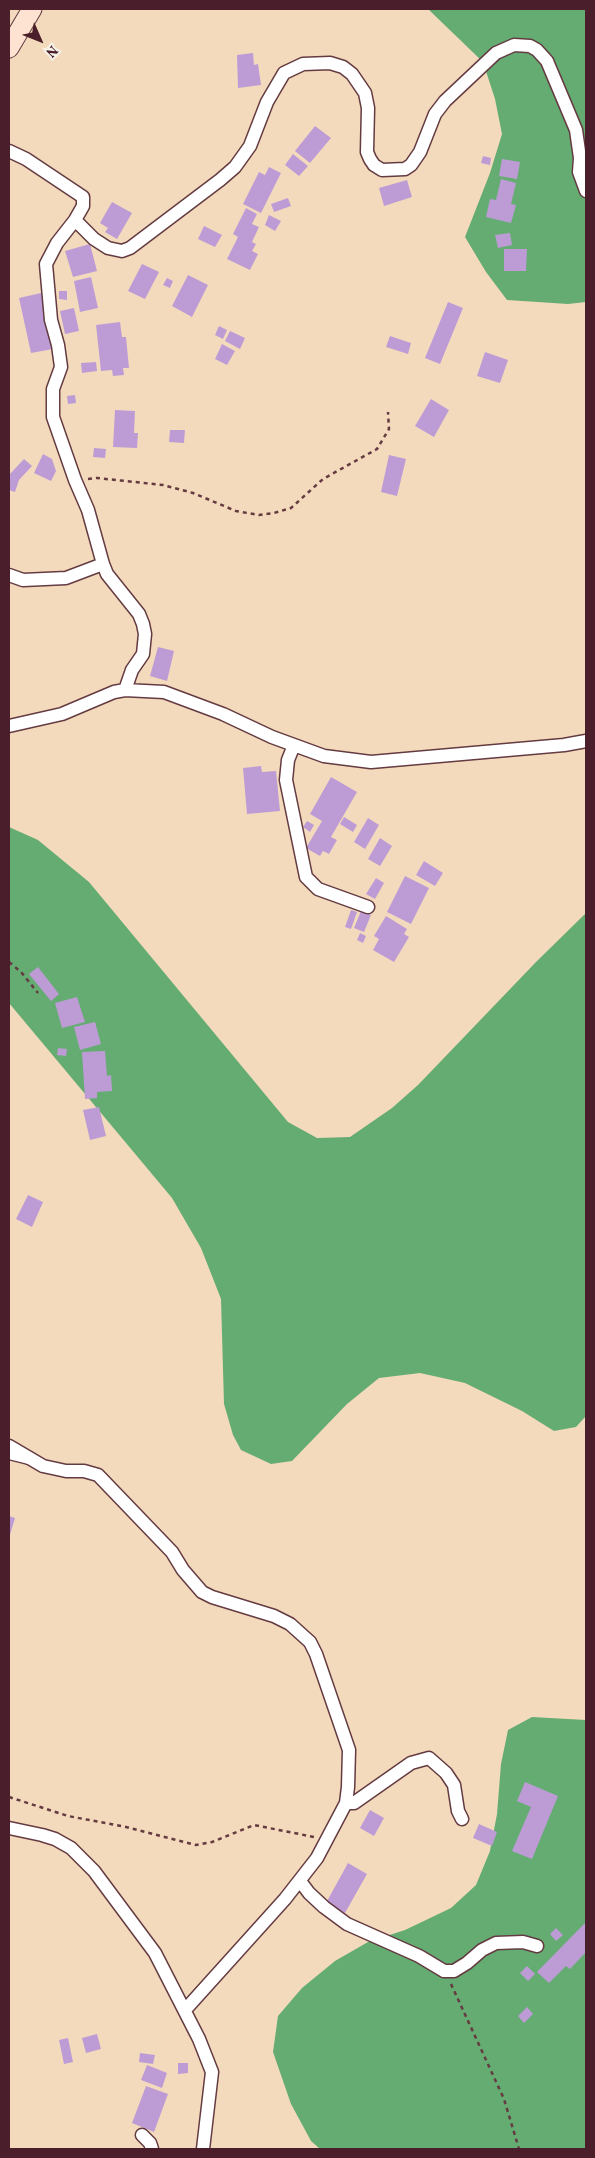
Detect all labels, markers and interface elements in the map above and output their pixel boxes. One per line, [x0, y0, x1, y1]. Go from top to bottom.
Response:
north arrow [15, 15, 65, 65]
text: N [41, 41, 62, 61]

